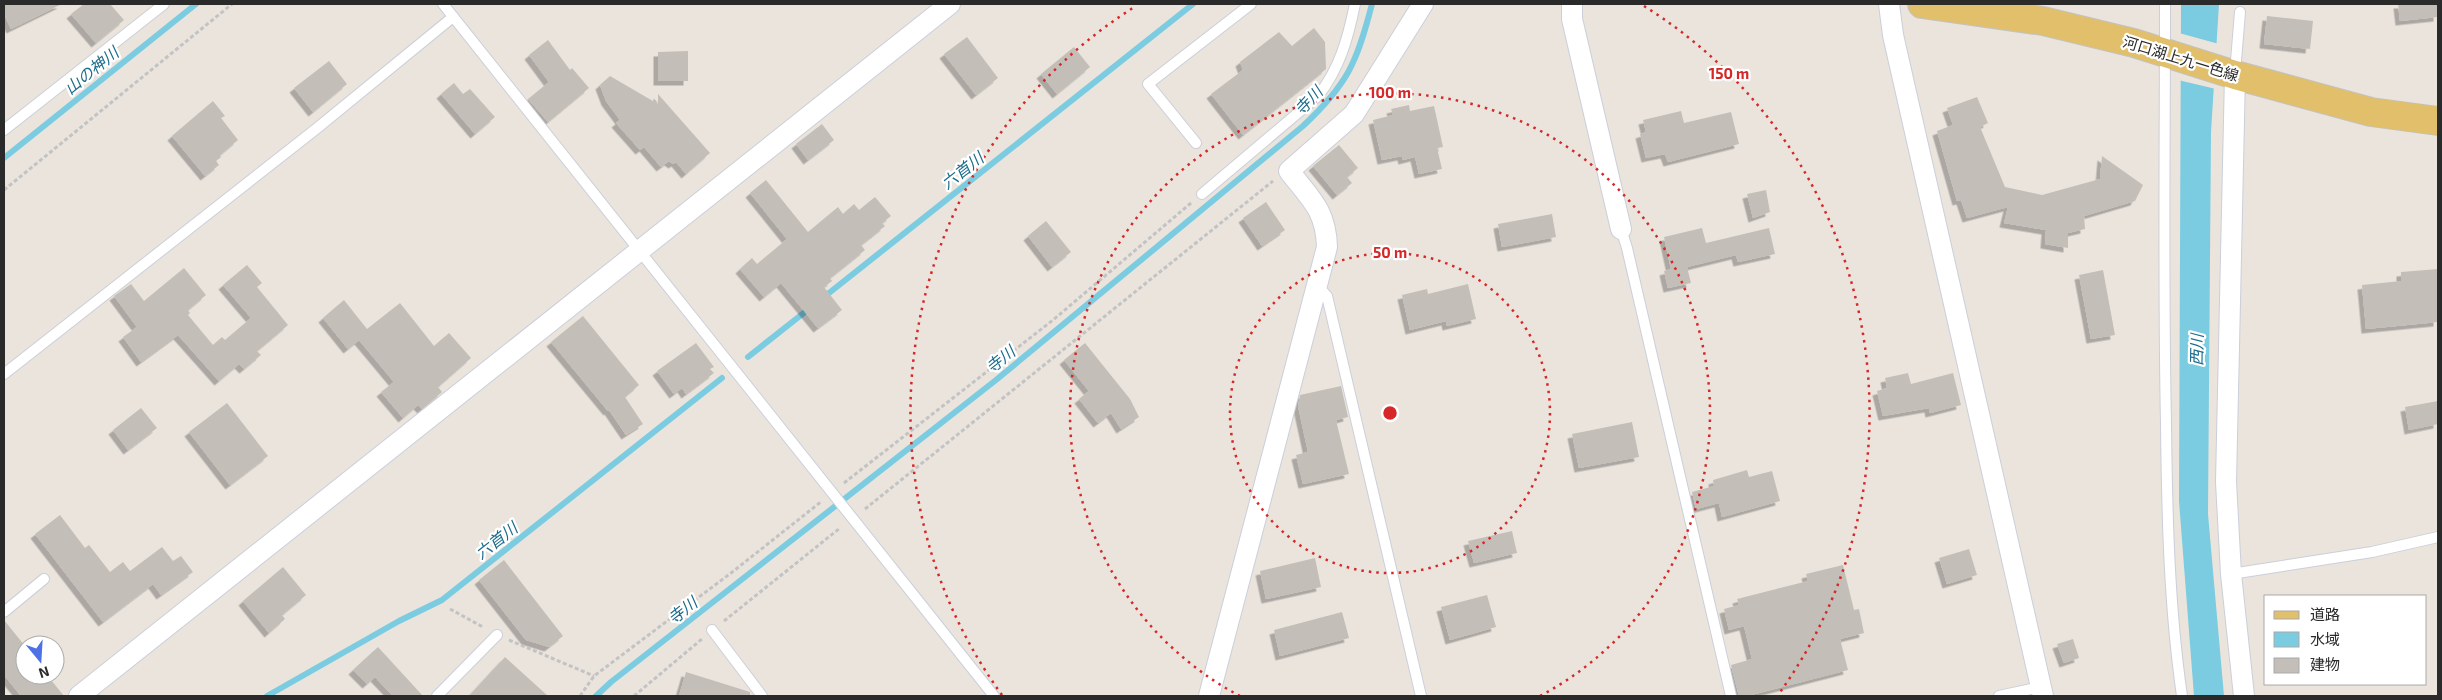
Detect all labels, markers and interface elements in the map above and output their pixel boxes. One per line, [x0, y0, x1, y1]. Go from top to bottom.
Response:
street label: 河口湖上九一色線 [2121, 32, 2241, 84]
water label: 山の神川 [60, 41, 123, 98]
text: 150 m [1709, 64, 1749, 82]
water label: 寺川 [1290, 80, 1327, 118]
text: 100 m [1369, 83, 1411, 101]
water label: 六首川 [937, 147, 988, 192]
text: 50 m [1373, 243, 1407, 261]
water label: 西川 [2186, 332, 2206, 366]
water label: 寺川 [982, 340, 1020, 376]
centre of rings [1381, 404, 1399, 422]
water label: 六首川 [471, 517, 522, 562]
water label: 寺川 [664, 591, 702, 627]
legend [2264, 595, 2427, 685]
text: 道路 [2310, 605, 2340, 623]
text: 水域 [2310, 630, 2340, 648]
north arrow [15, 635, 65, 685]
text: 建物 [2310, 655, 2340, 673]
text: N [37, 663, 52, 682]

